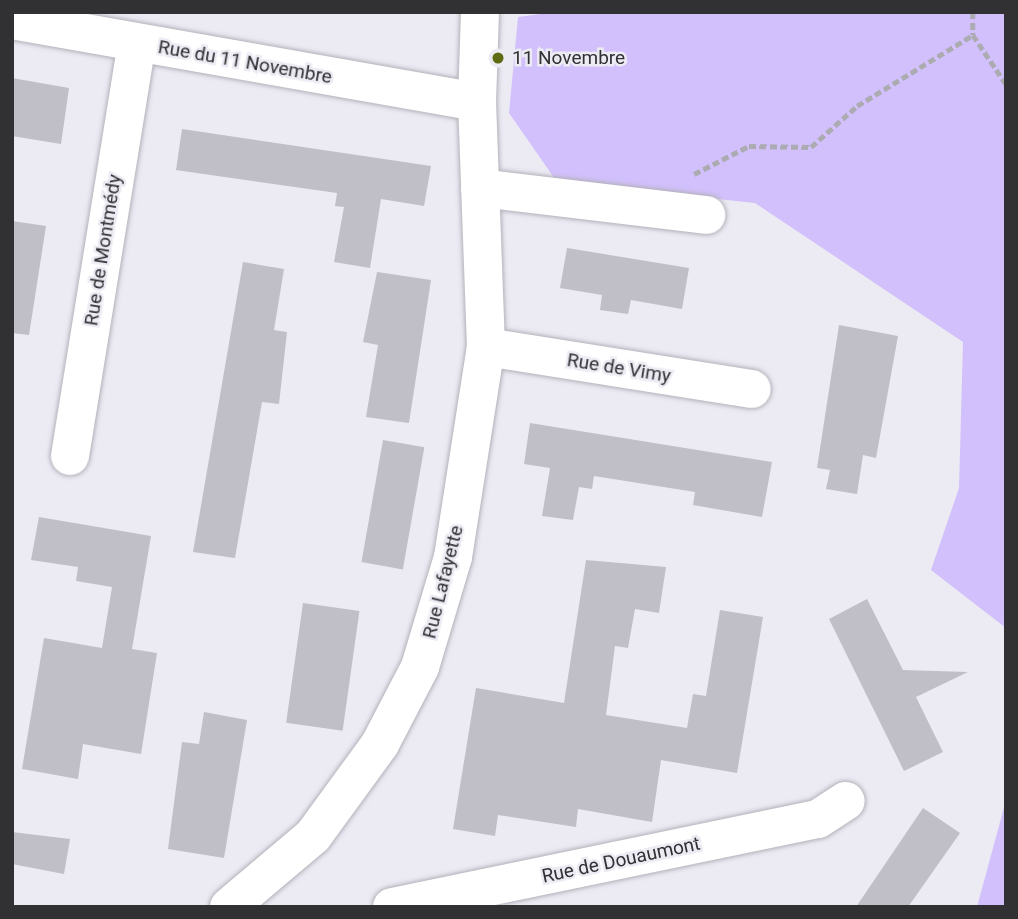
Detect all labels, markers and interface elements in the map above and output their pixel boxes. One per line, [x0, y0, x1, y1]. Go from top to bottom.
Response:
street label: Rue du 11 Novembre [156, 35, 334, 89]
place label: 11 Novembre [512, 47, 625, 69]
marker: 11 Novembre [490, 50, 506, 66]
street label: Rue de Montmédy [80, 173, 126, 327]
street label: Rue de Vimy [565, 349, 673, 387]
street label: Rue Lafayette [418, 523, 468, 641]
street label: Rue de Douaumont [540, 832, 702, 888]

